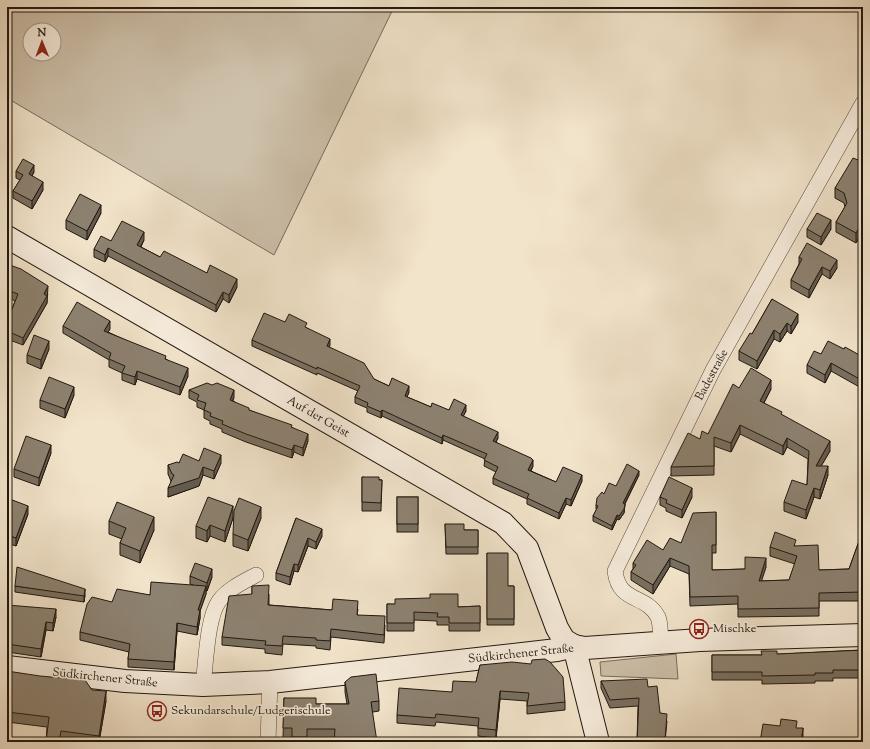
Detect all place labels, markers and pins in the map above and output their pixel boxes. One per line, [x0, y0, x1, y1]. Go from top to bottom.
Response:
bus stop icon: Mischke [688, 618, 710, 640]
place label: Mischke [713, 620, 757, 638]
bus stop icon: Sekundarschule/Ludgerischule [146, 700, 168, 722]
place label: Sekundarschule/Ludgerischule [171, 702, 331, 720]

